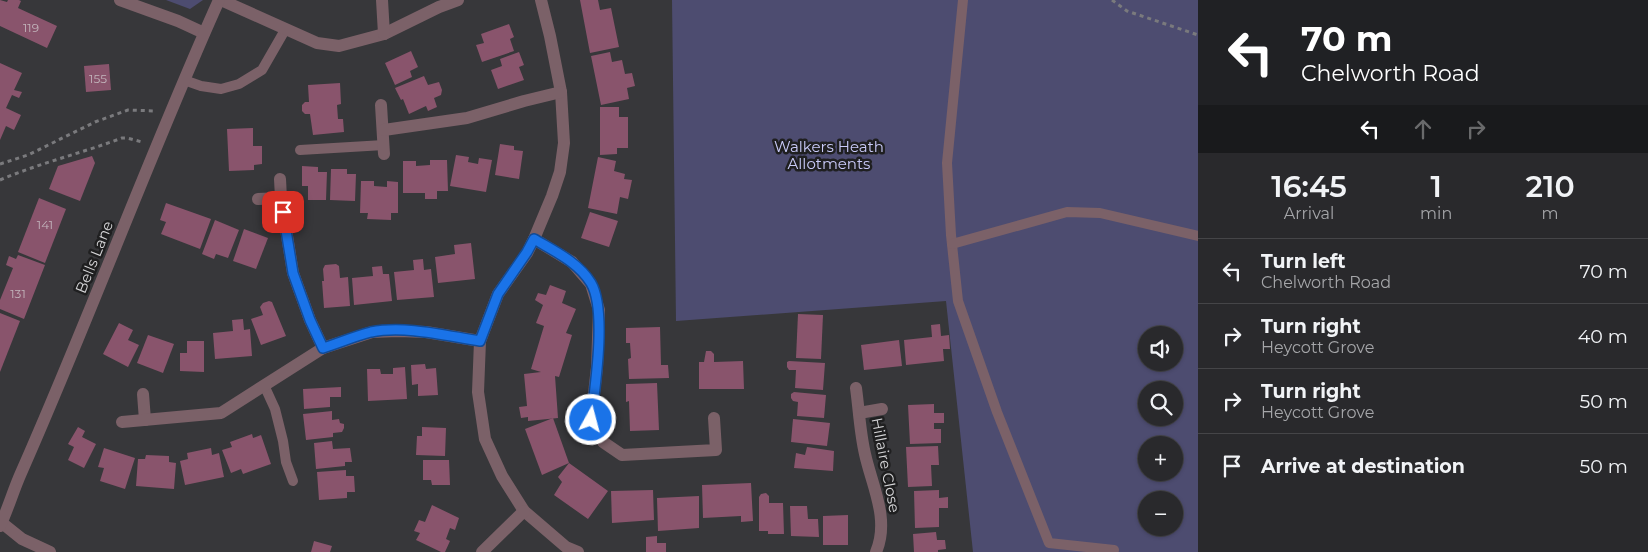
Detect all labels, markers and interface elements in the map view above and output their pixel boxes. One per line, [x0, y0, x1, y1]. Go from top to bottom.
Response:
text: 70 m [1301, 17, 1392, 60]
house number: 119 [23, 20, 39, 35]
icon: left [1218, 20, 1283, 85]
text: Chelworth Road [1301, 60, 1480, 87]
house number: 155 [89, 71, 107, 86]
icon: left [1356, 115, 1384, 143]
icon: ahead [1409, 115, 1437, 143]
icon: right [1462, 115, 1490, 143]
park label: Walkers Heath Allotments [774, 137, 884, 173]
text: 16:45 [1271, 168, 1347, 205]
text: 1 [1430, 168, 1442, 205]
text: 210 [1526, 168, 1575, 205]
pin [262, 191, 304, 233]
icon: arrive [269, 198, 297, 226]
text: Arrival [1284, 204, 1334, 223]
text: min [1420, 204, 1452, 223]
text: m [1542, 204, 1559, 223]
house number: 141 [37, 217, 53, 232]
street label: Bells Lane [71, 218, 117, 296]
text: Turn left [1261, 250, 1346, 273]
icon: left [1218, 257, 1246, 285]
text: 70 m [1579, 260, 1628, 283]
text: Chelworth Road [1261, 273, 1391, 292]
house number: 131 [10, 286, 26, 301]
text: Turn right [1261, 315, 1361, 338]
icon: right [1218, 322, 1246, 350]
text: 40 m [1578, 325, 1628, 348]
map controls [1138, 326, 1183, 536]
button: sound [1138, 326, 1183, 371]
text: Heycott Grove [1261, 338, 1374, 357]
text: Turn right [1261, 380, 1361, 403]
button: search [1138, 381, 1183, 426]
icon: right [1218, 387, 1246, 415]
text: 50 m [1580, 390, 1628, 413]
position arrow [564, 393, 616, 445]
text: Heycott Grove [1261, 403, 1374, 422]
street label: Hillaire Close [867, 416, 905, 514]
button: + [1138, 436, 1183, 481]
icon: arrive [1218, 452, 1246, 480]
text: Arrive at destination [1261, 455, 1465, 478]
text: 50 m [1580, 455, 1628, 478]
button: − [1138, 491, 1183, 536]

